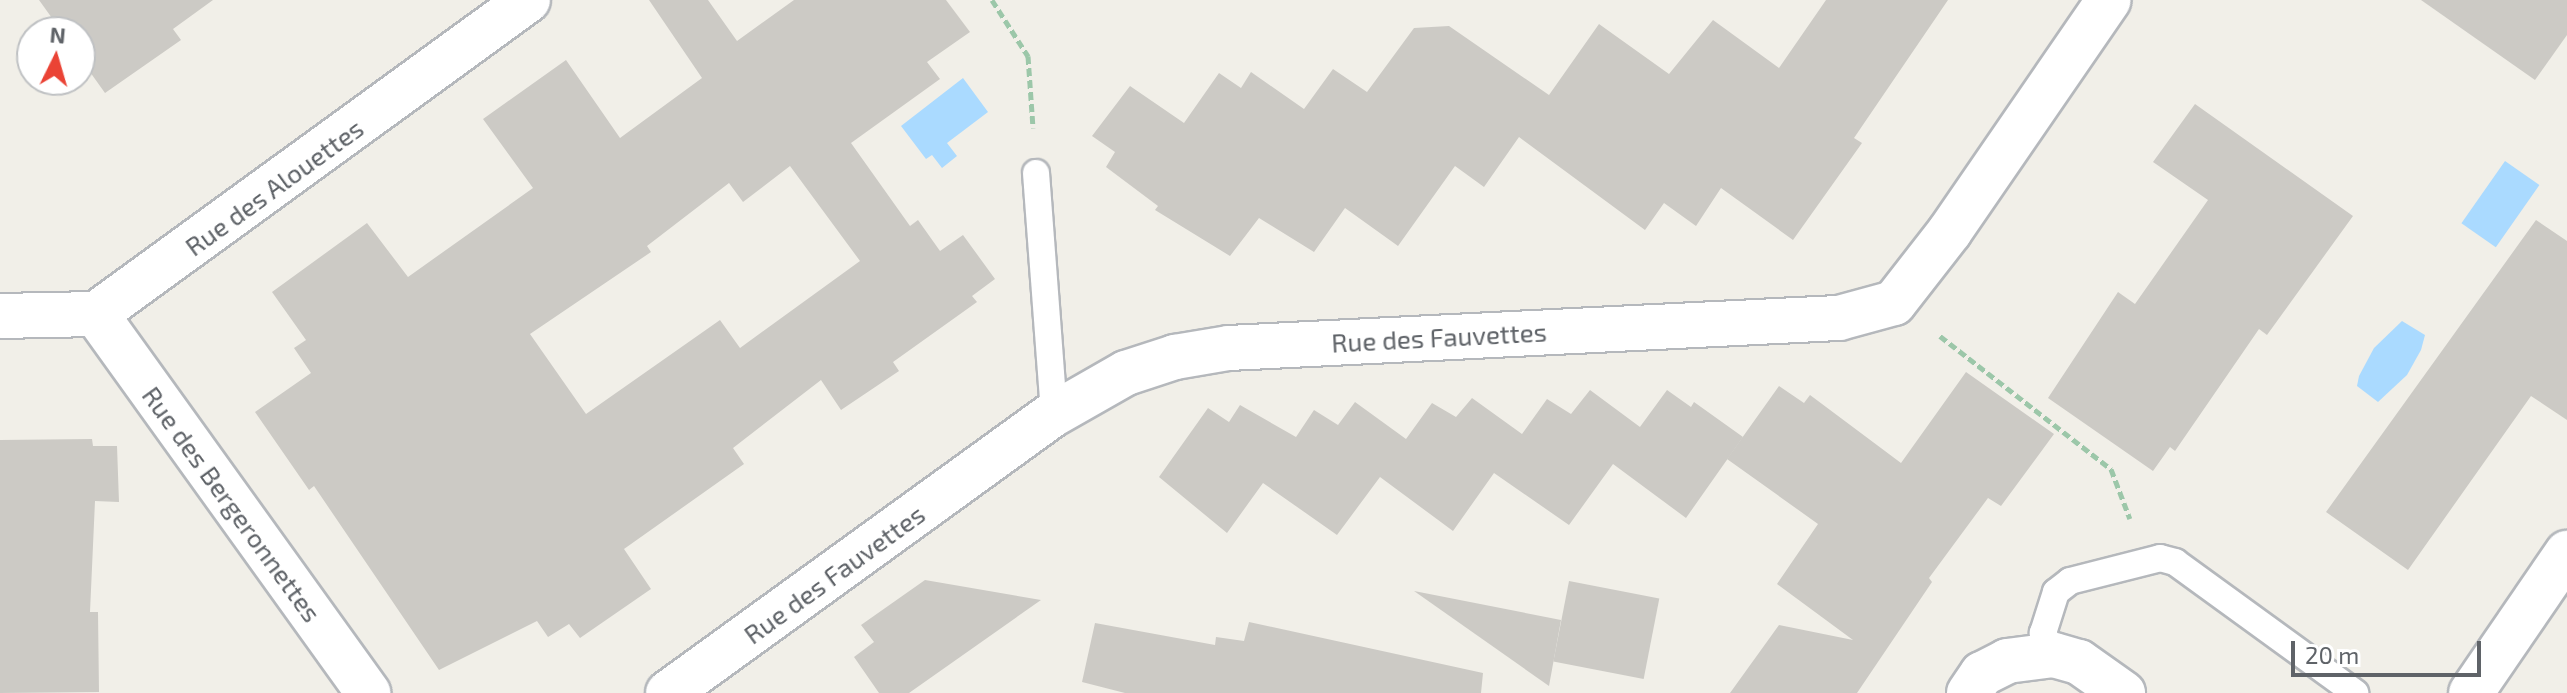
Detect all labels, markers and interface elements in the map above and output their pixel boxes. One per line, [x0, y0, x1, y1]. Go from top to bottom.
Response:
north arrow [16, 16, 96, 96]
text: N [49, 20, 67, 48]
street label: Rue des Alouettes [179, 112, 369, 262]
street label: Rue des Fauvettes [1331, 316, 1547, 358]
street label: Rue des Bergeronnettes [136, 380, 328, 628]
street label: Rue des Fauvettes [738, 498, 930, 650]
scale bar [2295, 625, 2485, 675]
text: 20 m [2305, 640, 2359, 669]

